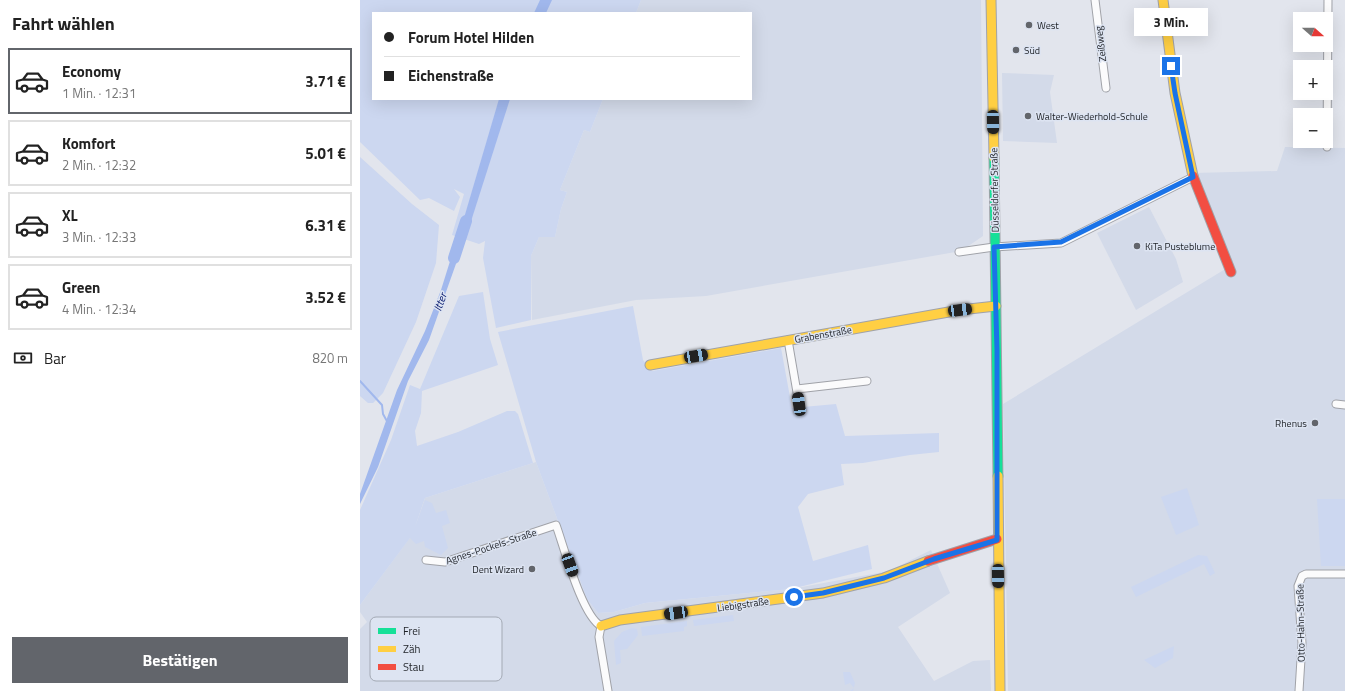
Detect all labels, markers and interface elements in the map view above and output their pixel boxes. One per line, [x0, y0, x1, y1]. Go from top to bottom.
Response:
callout: 3 Min. [1134, 8, 1208, 36]
text: Fahrt wählen [12, 10, 115, 37]
text: 3 Min. [1153, 12, 1189, 32]
north arrow [1293, 12, 1333, 52]
map controls [1293, 12, 1333, 148]
place label: West [1037, 18, 1059, 33]
marker: West [1024, 20, 1034, 30]
street label: Zeißweg [1091, 25, 1110, 63]
text: Forum Hotel Hilden [408, 26, 534, 49]
place label: Süd [1024, 43, 1040, 58]
marker: Süd [1011, 45, 1021, 55]
route end [1162, 57, 1180, 75]
text: Economy [62, 60, 121, 83]
button: + [1293, 60, 1333, 100]
icon: car [14, 63, 50, 99]
text: Eichenstraße [408, 64, 494, 87]
text: 3.71 € [305, 70, 346, 93]
text: 1 Min. · 12:31 [62, 83, 136, 103]
button: − [1293, 108, 1333, 148]
place label: Walter-Wiederhold-Schule [1036, 109, 1148, 124]
car [987, 110, 999, 134]
marker: Walter-Wiederhold-Schule [1023, 111, 1033, 121]
text: Komfort [62, 132, 116, 155]
icon: car [14, 135, 50, 171]
text: 5.01 € [305, 142, 346, 165]
street label: Düsseldorfer Straße [986, 148, 1003, 232]
text: 2 Min. · 12:32 [62, 155, 136, 175]
text: XL [62, 204, 78, 227]
icon: car [14, 207, 50, 243]
text: 6.31 € [305, 214, 346, 237]
text: 3 Min. · 12:33 [62, 227, 136, 247]
place label: KiTa Pusteblume [1145, 239, 1215, 254]
marker: KiTa Pusteblume [1132, 241, 1142, 251]
text: Green [62, 276, 100, 299]
icon: car [14, 279, 50, 315]
text: 3.52 € [305, 286, 346, 309]
water label: Itter [429, 289, 451, 313]
text: 4 Min. · 12:34 [62, 299, 136, 319]
car [947, 303, 973, 317]
street label: Grabenstraße [793, 322, 853, 347]
icon: cash [12, 347, 34, 369]
text: Bar [44, 347, 66, 370]
text: 820 m [312, 348, 348, 368]
car [683, 348, 709, 364]
car [791, 391, 807, 417]
place label: Rhenus [1275, 416, 1307, 431]
marker: Rhenus [1310, 418, 1320, 428]
street label: Agnes-Pockels-Straße [444, 525, 538, 568]
car [560, 552, 580, 578]
place label: Dent Wizard [472, 562, 524, 577]
marker: Dent Wizard [527, 564, 537, 574]
car [992, 564, 1004, 588]
street label: Otto-Hahn-Straße [1292, 584, 1309, 662]
route start [785, 588, 803, 606]
street label: Liebigstraße [716, 593, 770, 616]
car [663, 605, 689, 621]
legend [370, 617, 502, 681]
text: Frei [403, 623, 420, 639]
button: Bestätigen [12, 637, 348, 683]
text: Zäh [403, 641, 420, 657]
text: Stau [403, 659, 424, 675]

